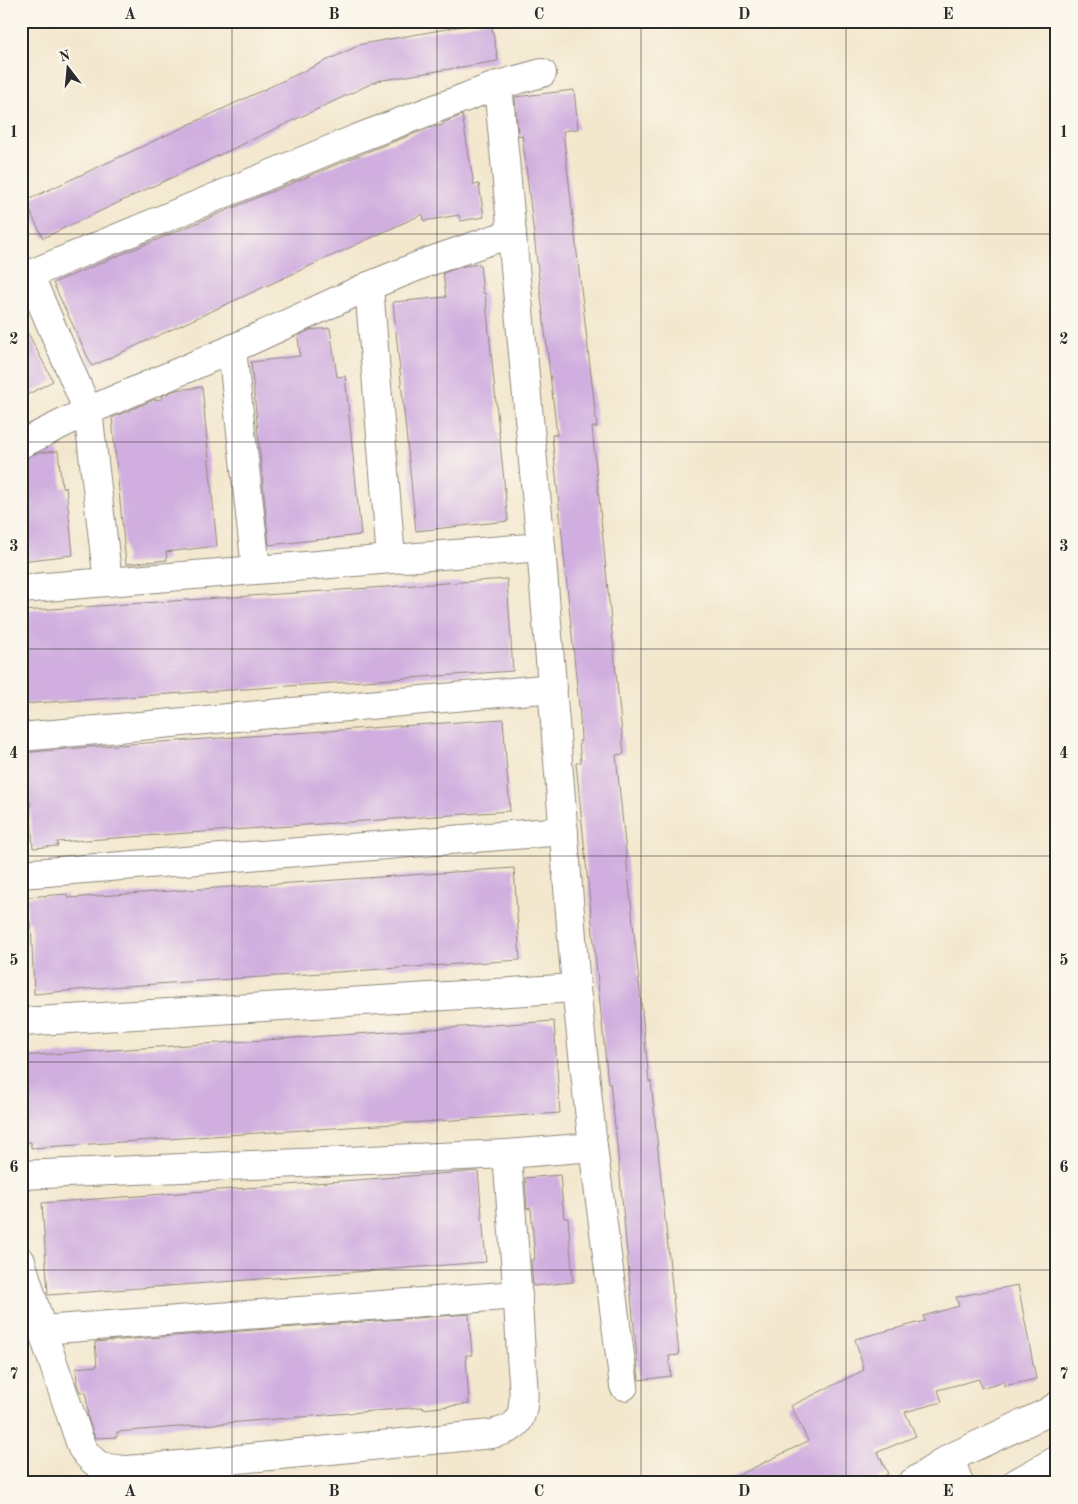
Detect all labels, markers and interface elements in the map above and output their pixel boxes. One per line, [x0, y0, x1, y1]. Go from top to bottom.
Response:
text: A [124, 7, 136, 23]
text: B [328, 7, 340, 23]
text: C [534, 7, 544, 23]
text: D [738, 7, 750, 23]
text: E [942, 7, 954, 23]
north arrow [42, 42, 92, 92]
text: N [58, 48, 72, 65]
text: 1 [9, 125, 19, 141]
text: 1 [1059, 125, 1069, 141]
text: 2 [9, 332, 19, 348]
text: 2 [1059, 332, 1069, 348]
text: 3 [9, 539, 19, 555]
text: 3 [1059, 539, 1069, 555]
text: 4 [9, 746, 19, 762]
text: 4 [1059, 746, 1069, 762]
text: 5 [9, 953, 19, 969]
text: 5 [1059, 953, 1069, 969]
text: 6 [9, 1160, 19, 1176]
text: 6 [1059, 1160, 1069, 1176]
text: 7 [9, 1367, 19, 1383]
text: 7 [1059, 1367, 1069, 1383]
text: A [124, 1484, 136, 1500]
text: B [328, 1484, 340, 1500]
text: C [534, 1484, 544, 1500]
text: D [738, 1484, 750, 1500]
text: E [942, 1484, 954, 1500]

